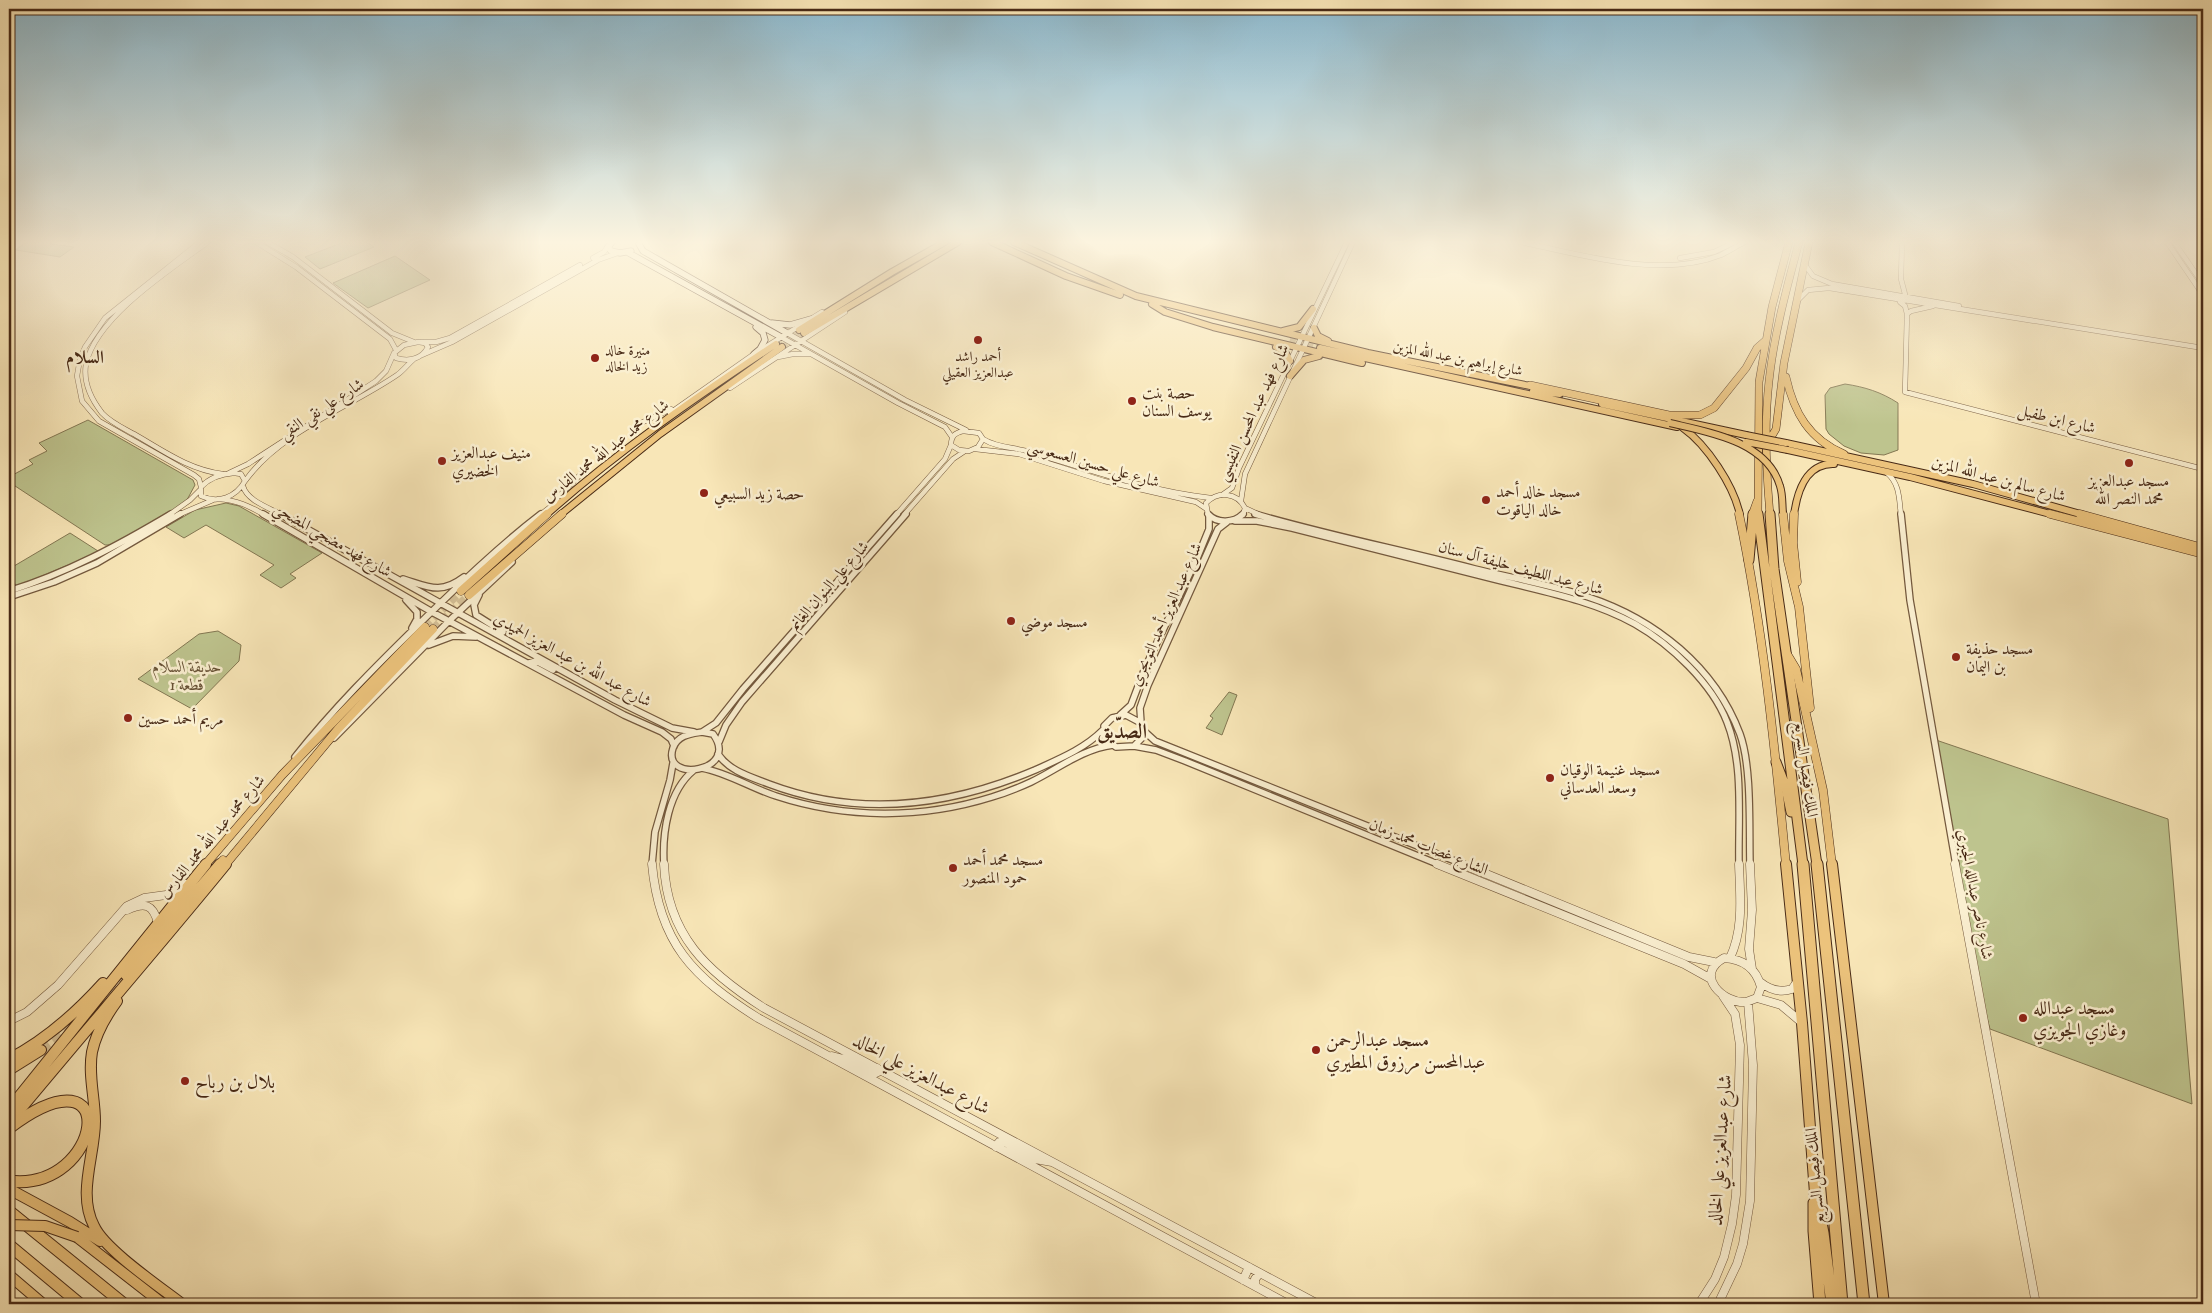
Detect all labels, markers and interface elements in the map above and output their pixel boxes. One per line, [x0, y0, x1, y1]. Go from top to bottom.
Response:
marker: أحمد راشد عبدالعزيز العقيلي [972, 334, 984, 346]
street label: شارع إبراهيم بن عبد الله المزين [1391, 335, 1525, 384]
street label: شارع فهد عبد المحسن النفيسي [1212, 341, 1298, 486]
place label: منيرة خالد زيد الخالد [605, 342, 650, 375]
district label: السلام [66, 346, 104, 373]
place label: أحمد راشد عبدالعزيز العقيلي [942, 346, 1014, 385]
marker: منيرة خالد زيد الخالد [589, 352, 601, 364]
street label: شارع علي نقي النقي [275, 374, 370, 448]
place label: حصة بنت يوسف السنان [1142, 383, 1212, 421]
street label: شارع محمد عبد الله محمد الفارس [536, 393, 675, 509]
marker: حصة بنت يوسف السنان [1126, 395, 1138, 407]
street label: شارع ابن طفيل [2015, 400, 2098, 441]
street label: شارع علي حسين العسعوسي [1024, 436, 1162, 497]
place label: منيف عبدالعزيز الخضيري [450, 443, 531, 483]
street label: شارع سالم بن عبد الله المزين [1928, 449, 2069, 510]
marker: منيف عبدالعزيز الخضيري [436, 455, 448, 467]
marker: مسجد عبدالعزيز محمد النصر الله [2123, 457, 2135, 469]
place label: مسجد عبدالعزيز محمد النصر الله [2087, 471, 2169, 509]
place label: مسجد خالد أحمد خالد الياقوت [1496, 480, 1581, 520]
place label: حصة زيد السبيعي [714, 484, 804, 509]
marker: حصة زيد السبيعي [698, 487, 710, 499]
marker: مسجد خالد أحمد خالد الياقوت [1480, 494, 1492, 506]
street label: شارع فهد مضحي المضحي [267, 498, 395, 586]
street label: شارع عبد اللطيف خليفة آل سنان [1435, 536, 1605, 602]
street label: شارع علي البنوان الغانم [784, 537, 877, 638]
street label: شارع عبد العزيز أحمد التويجري [1123, 539, 1209, 690]
street label: شارع عبد الله بن عبد العزيز الحميدي [489, 606, 656, 714]
place label: مسجد موضي [1021, 612, 1088, 637]
marker: مسجد موضي [1005, 615, 1017, 627]
place label: مسجد حذيفة بن اليمان [1966, 639, 2033, 677]
marker: مسجد حذيفة بن اليمان [1950, 651, 1962, 663]
park label: حديقة السلام قطعة 1 [152, 657, 222, 695]
place label: مريم أحمد حسين [138, 707, 223, 733]
marker: مريم أحمد حسين [122, 712, 134, 724]
district label: الصدّيق [1097, 716, 1147, 745]
street label: الملك فيصل السريع [1784, 720, 1823, 819]
place label: مسجد غنيمة الوقيان وسعد العدساني [1560, 760, 1660, 800]
street label: شارع محمد عبد الله محمد الفارس [152, 769, 272, 905]
marker: مسجد غنيمة الوقيان وسعد العدساني [1544, 772, 1556, 784]
street label: الشارع غصاب محمد زمان [1365, 814, 1491, 883]
street label: شارع ناصر عبدالله الجبري [1950, 827, 1997, 962]
place label: مسجد محمد أحمد حمود المنصور [961, 848, 1043, 888]
marker: مسجد محمد أحمد حمود المنصور [947, 862, 959, 874]
place label: مسجد عبدالله وغازي الجويزي [2033, 996, 2126, 1045]
marker: مسجد عبدالله وغازي الجويزي [2017, 1012, 2029, 1024]
street label: شارع عبدالعزيز علي الخالد [846, 1028, 994, 1125]
place label: مسجد عبدالرحمن عبدالمحسن مرزوق المطيري [1326, 1028, 1485, 1077]
marker: مسجد عبدالرحمن عبدالمحسن مرزوق المطيري [1310, 1044, 1322, 1056]
place label: بلال بن رباح [195, 1070, 275, 1099]
street label: شارع عبدالعزيز علي الخالد [1703, 1074, 1743, 1227]
marker: بلال بن رباح [179, 1075, 191, 1087]
street label: الملك فيصل السريع [1801, 1126, 1834, 1225]

